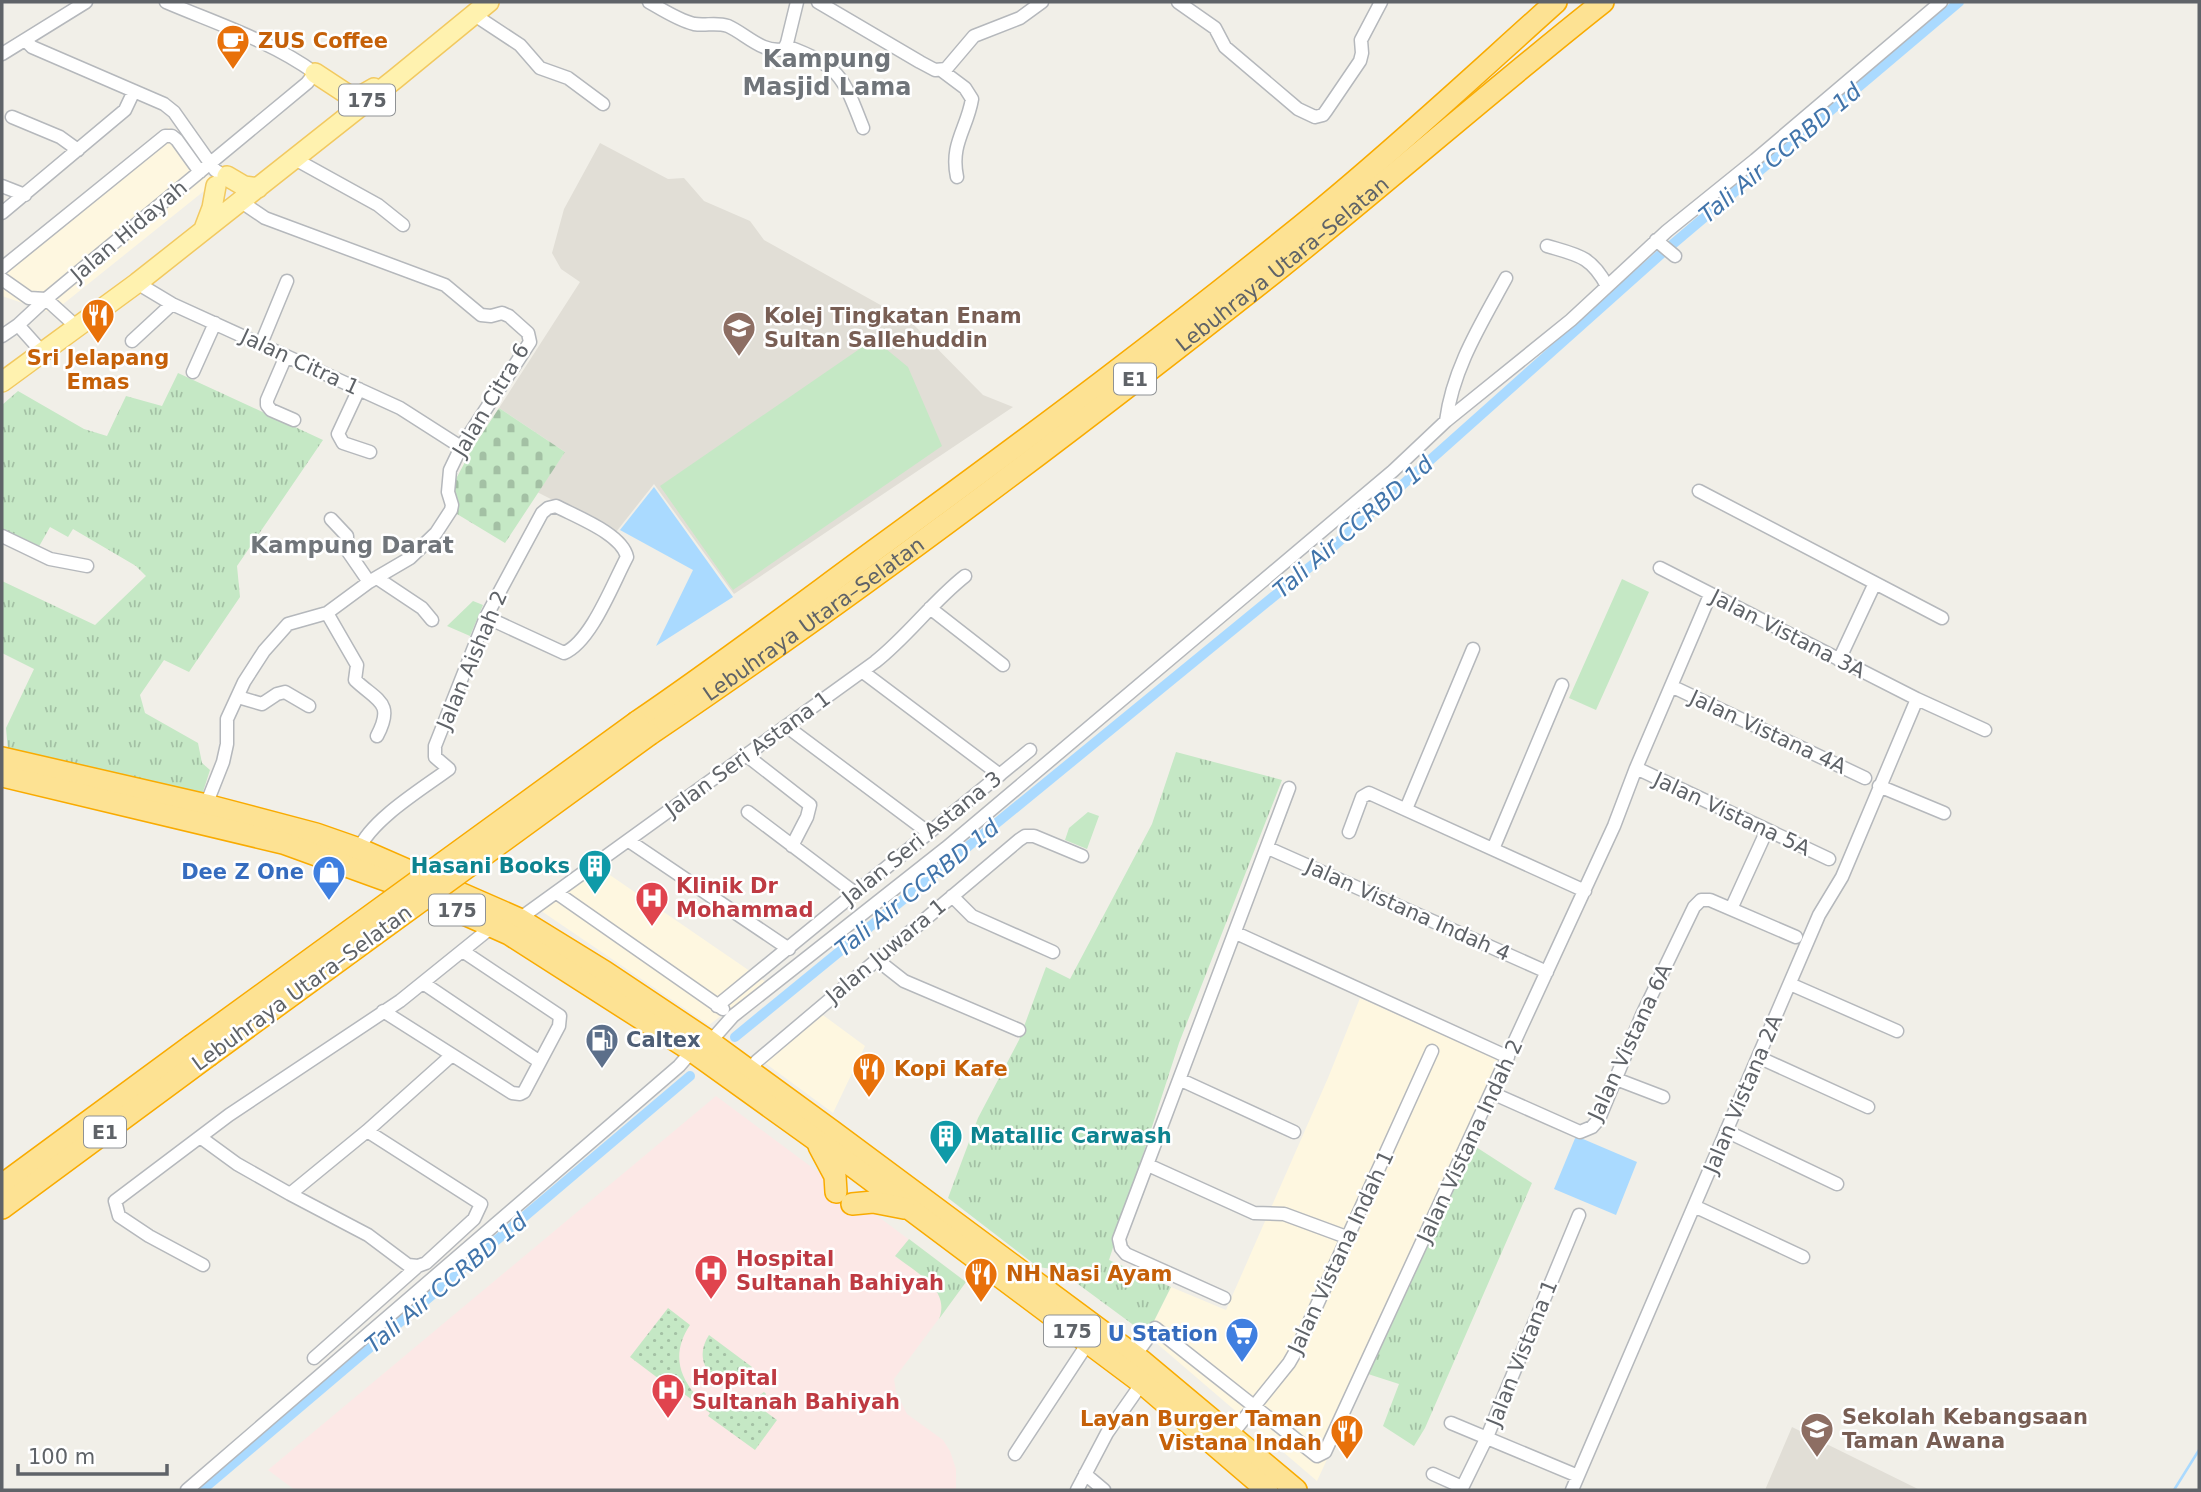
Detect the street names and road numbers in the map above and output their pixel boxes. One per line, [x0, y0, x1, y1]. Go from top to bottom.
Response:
road number: 175 [339, 85, 395, 116]
street label: Lebuhraya Utara–Selatan [1171, 172, 1394, 357]
street label: Jalan Hidayah [65, 175, 192, 288]
street label: Jalan Citra 1 [235, 323, 363, 400]
street label: Jalan Citra 6 [447, 339, 534, 463]
road number: E1 [1114, 364, 1156, 394]
street label: Lebuhraya Utara–Selatan [699, 532, 929, 706]
street label: Jalan Vistana 3A [1705, 584, 1870, 684]
street label: Jalan Aishah 2 [431, 587, 512, 735]
street label: Jalan Vistana 4A [1684, 684, 1851, 779]
street label: Jalan Seri Astana 1 [659, 686, 835, 823]
street label: Jalan Seri Astana 3 [836, 766, 1006, 911]
street label: Jalan Vistana 5A [1648, 766, 1815, 861]
street label: Jalan Vistana Indah 4 [1300, 853, 1514, 966]
road number: 175 [429, 894, 485, 926]
street label: Jalan Juwara 1 [820, 894, 951, 1009]
street label: Lebuhraya Utara–Selatan [188, 900, 416, 1076]
street label: Jalan Vistana 6A [1582, 959, 1677, 1126]
street label: Jalan Vistana 2A [1698, 1010, 1788, 1179]
street label: Jalan Vistana Indah 2 [1411, 1036, 1528, 1248]
road number: E1 [84, 1116, 126, 1148]
street label: Jalan Vistana Indah 1 [1282, 1147, 1399, 1359]
street label: Jalan Vistana 1 [1481, 1276, 1562, 1432]
road number: 175 [1044, 1316, 1100, 1346]

